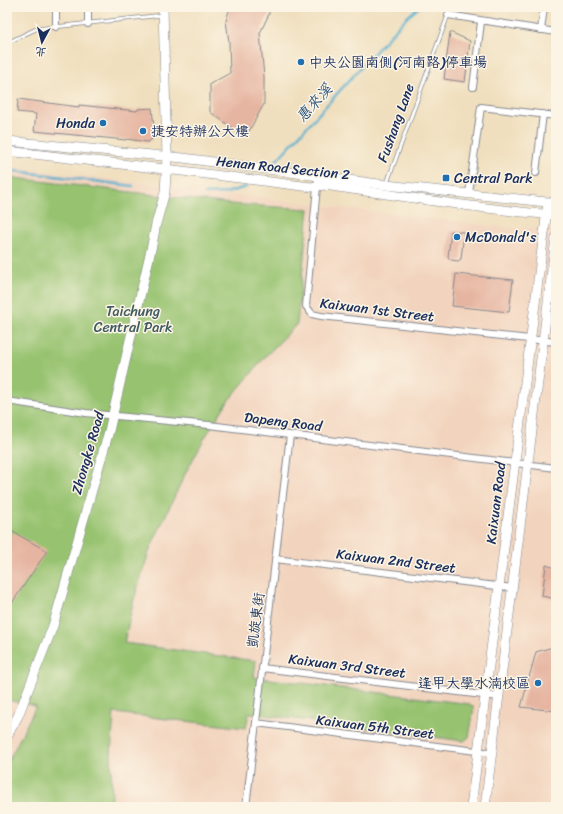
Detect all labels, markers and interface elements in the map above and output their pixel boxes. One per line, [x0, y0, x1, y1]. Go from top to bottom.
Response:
north arrow [22, 22, 62, 62]
text: 北 [34, 41, 47, 62]
place label: 中央公園南側(河南路)停車場 [309, 50, 487, 75]
marker: 中央公園南側(河南路)停車場 [296, 57, 306, 67]
water label: 惠來溪 [289, 77, 339, 128]
street label: Fushang Lane [370, 80, 422, 166]
place label: Honda [56, 111, 96, 136]
marker: Honda [98, 118, 108, 128]
place label: 捷安特辦公大樓 [151, 119, 249, 144]
marker: 捷安特辦公大樓 [138, 126, 148, 136]
street label: Henan Road Section 2 [215, 149, 351, 187]
place label: Central Park [454, 166, 533, 191]
marker: Central Park [441, 173, 451, 183]
place label: McDonald's [465, 225, 537, 250]
marker: McDonald's [452, 232, 462, 242]
street label: Kaixuan 1st Street [318, 291, 436, 329]
park label: Taichung Central Park [94, 299, 172, 340]
street label: Dapeng Road [243, 405, 325, 439]
street label: Zhongke Road [64, 407, 112, 498]
street label: Kaixuan Road [479, 459, 514, 545]
street label: Kaixuan 2nd Street [335, 541, 457, 581]
street label: 凱旋東街 [240, 591, 272, 649]
street label: Kaixuan 3rd Street [287, 646, 407, 686]
place label: 逢甲大學水湳校區 [418, 671, 530, 696]
marker: 逢甲大學水湳校區 [533, 678, 543, 688]
street label: Kaixuan 5th Street [315, 707, 435, 747]

